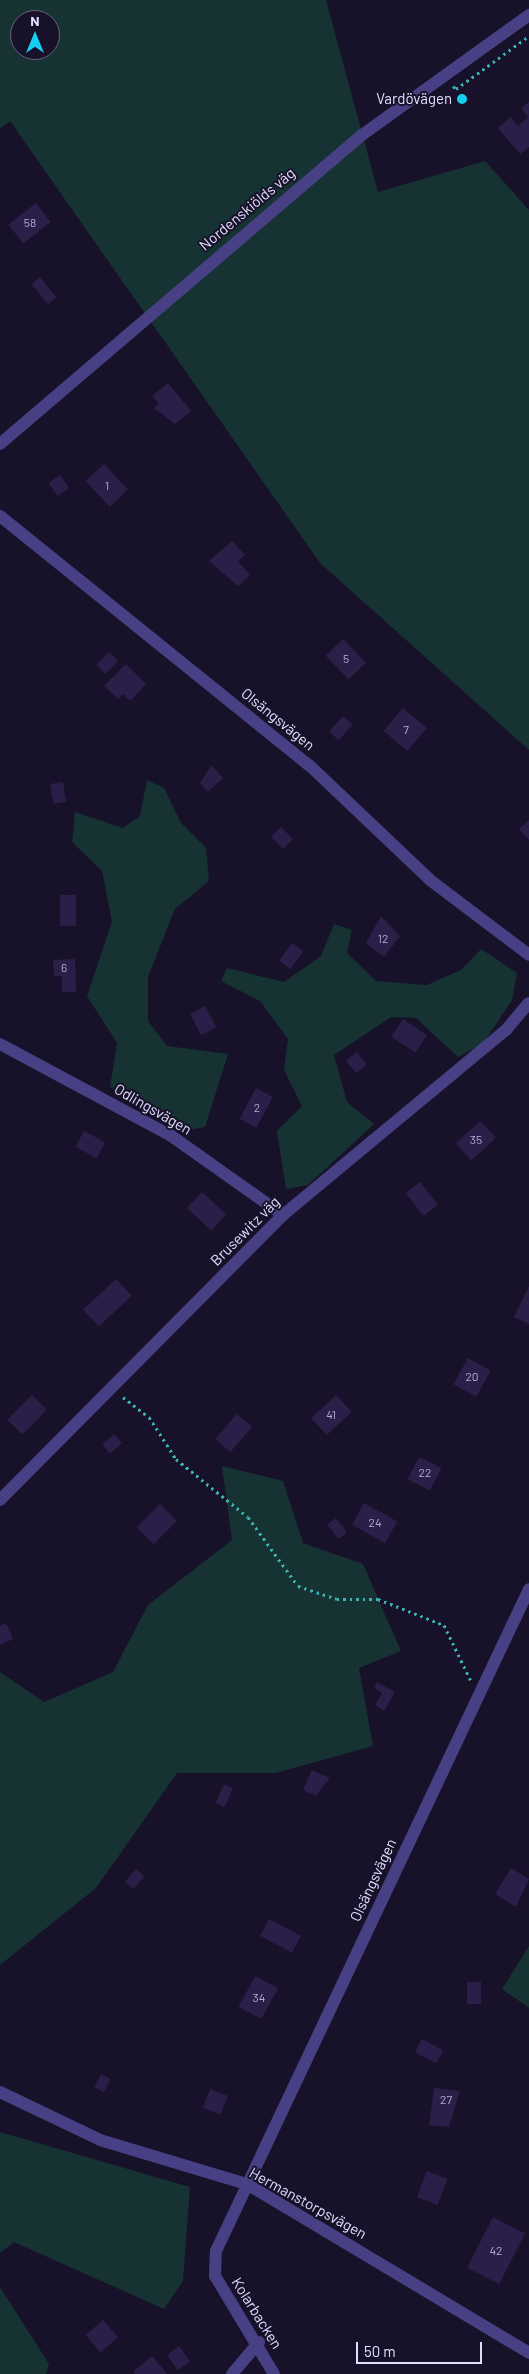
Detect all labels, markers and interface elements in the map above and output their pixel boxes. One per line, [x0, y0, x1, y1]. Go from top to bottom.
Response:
north arrow [10, 10, 60, 60]
text: N [30, 12, 40, 29]
place label: Vardövägen [376, 90, 452, 108]
marker: Vardövägen [456, 93, 468, 105]
street label: Nordenskiölds väg [196, 164, 298, 254]
house number: 58 [24, 216, 36, 230]
house number: 1 [105, 479, 109, 493]
house number: 5 [343, 652, 349, 666]
street label: Olsängsvägen [238, 684, 318, 754]
house number: 7 [403, 723, 409, 737]
house number: 12 [378, 932, 388, 946]
house number: 6 [61, 961, 67, 975]
street label: Odlingsvägen [111, 1080, 195, 1138]
house number: 2 [254, 1101, 260, 1115]
house number: 35 [470, 1133, 482, 1147]
street label: Brusewitz väg [207, 1193, 283, 1269]
house number: 20 [465, 1370, 479, 1384]
house number: 41 [326, 1408, 336, 1422]
house number: 22 [419, 1466, 431, 1480]
house number: 24 [368, 1516, 382, 1530]
street label: Olsängsvägen [346, 1836, 400, 1924]
house number: 34 [253, 1991, 265, 2005]
house number: 27 [440, 2093, 452, 2107]
street label: Hermanstorpsvägen [246, 2163, 370, 2243]
house number: 42 [489, 2244, 503, 2258]
street label: Kolarbacken [228, 2274, 286, 2352]
scale bar [359, 2332, 485, 2364]
text: 50 m [364, 2342, 396, 2360]

